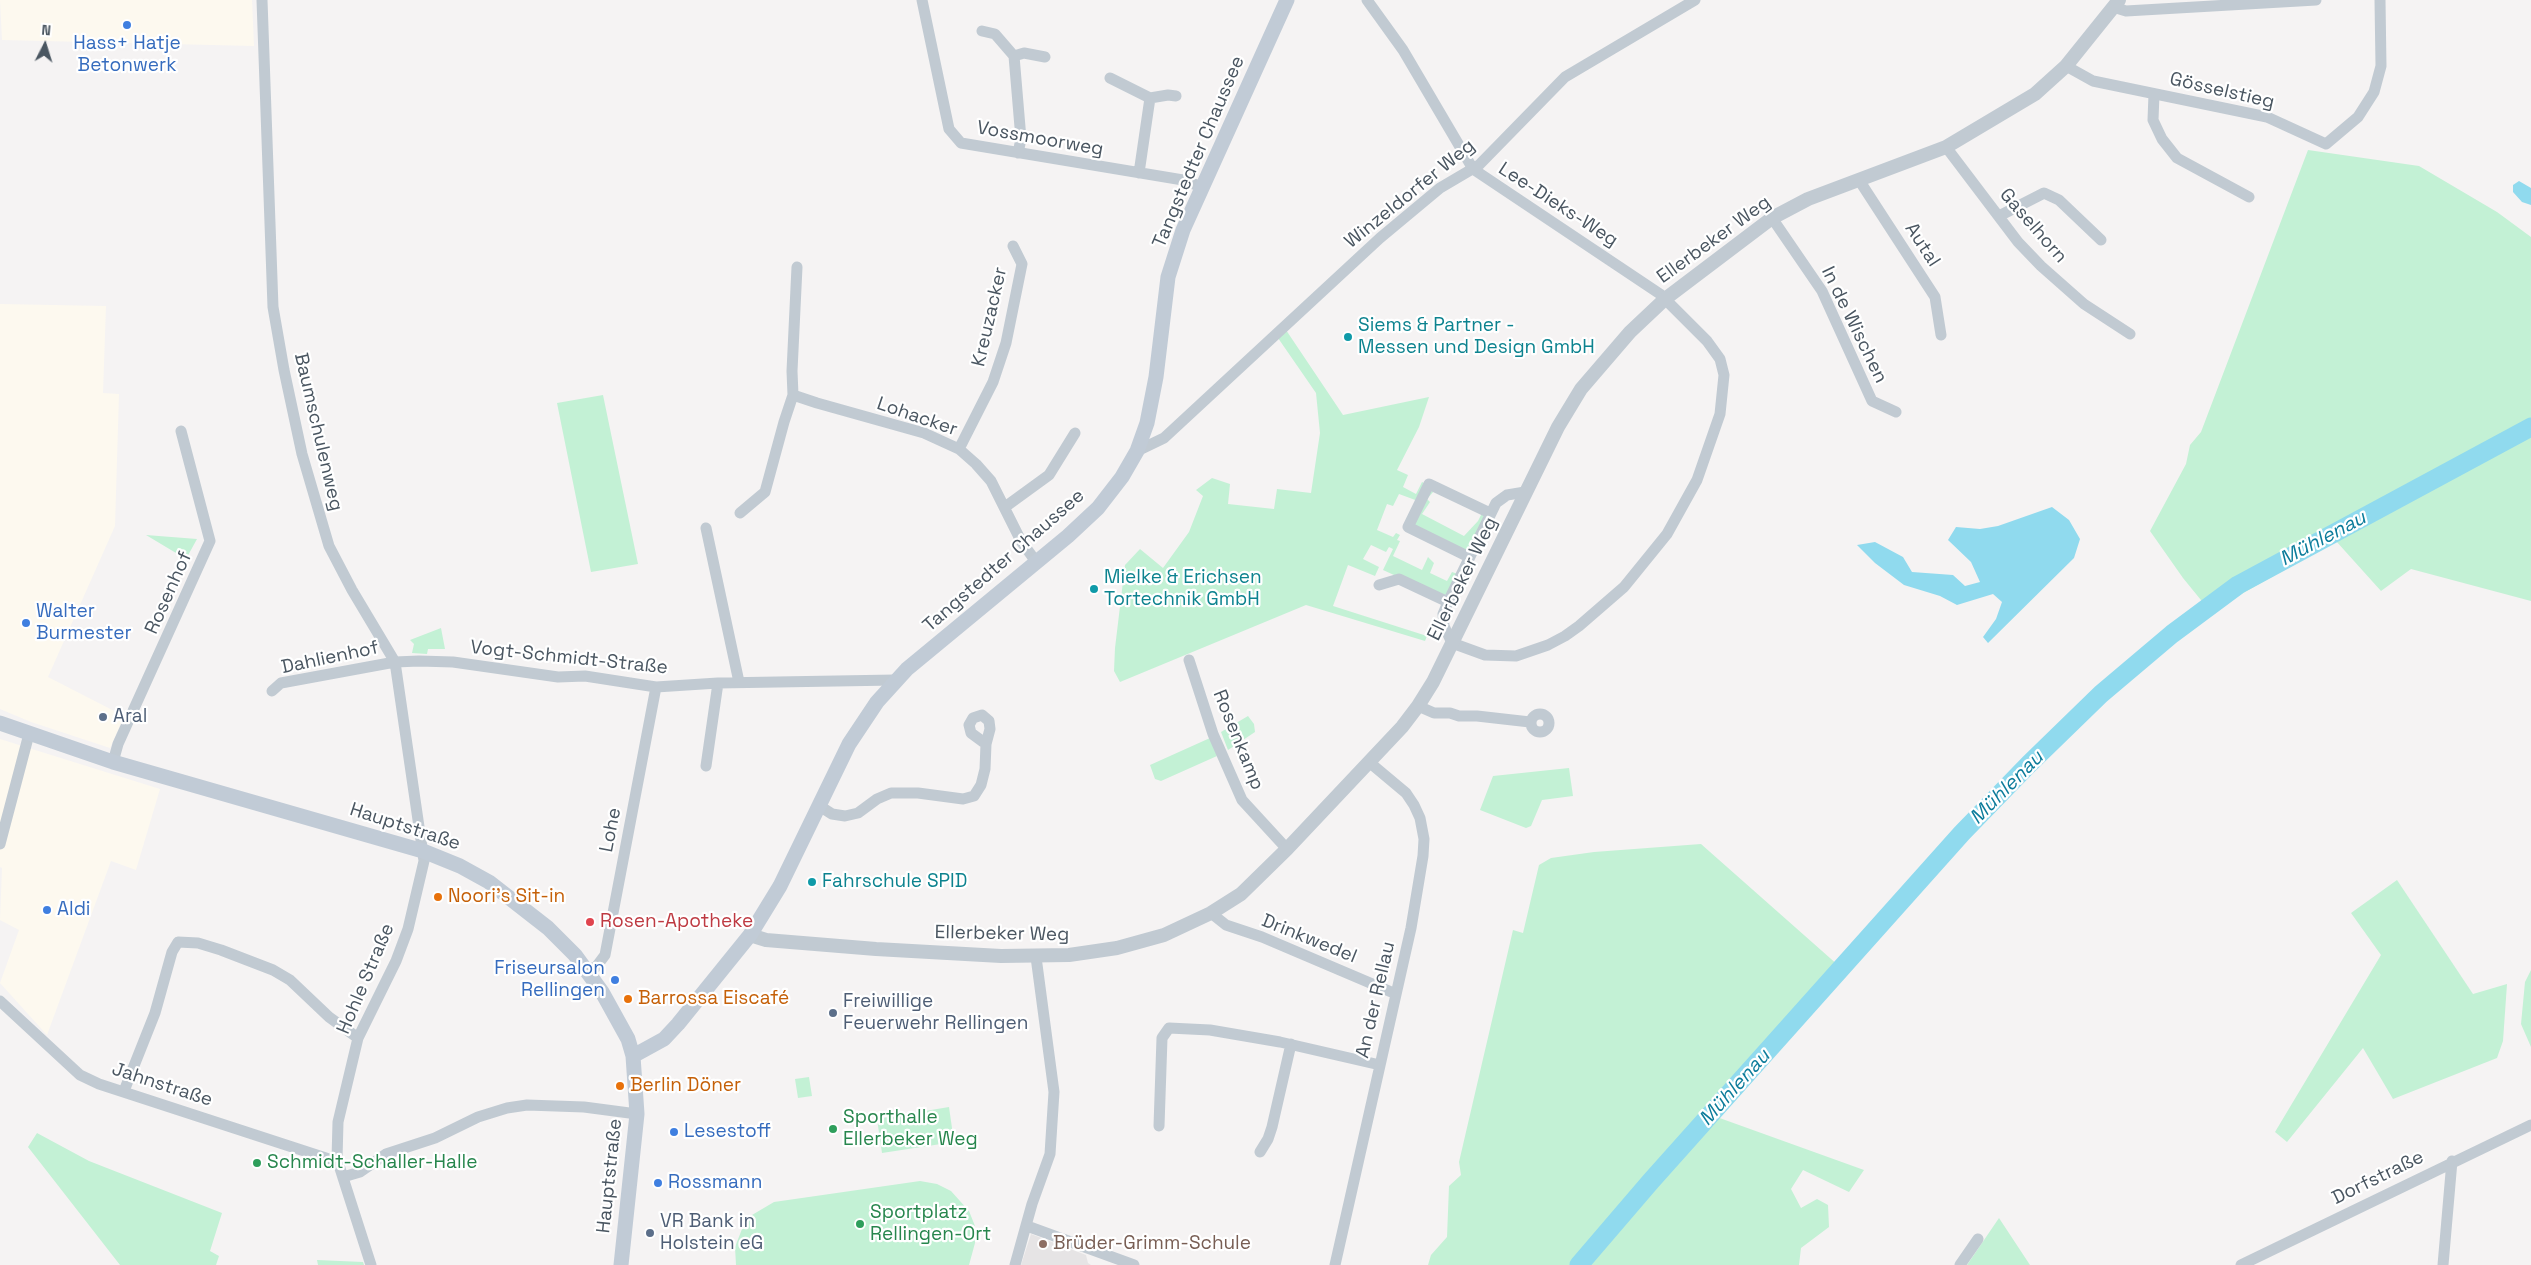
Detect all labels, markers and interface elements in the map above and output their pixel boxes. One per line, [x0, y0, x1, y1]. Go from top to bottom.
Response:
marker: Hass+ Hatje Betonwerk [121, 19, 133, 31]
north arrow [20, 20, 70, 70]
text: N [41, 21, 52, 39]
place label: Hass+ Hatje Betonwerk [73, 33, 181, 77]
street label: Tangstedter Chaussee [1148, 53, 1250, 251]
street label: Gösselstieg [2167, 68, 2277, 114]
street label: Vossmoorweg [975, 117, 1105, 161]
street label: Winzeldorfer Weg [1340, 135, 1480, 253]
street label: Lee-Dieks-Weg [1494, 158, 1622, 252]
street label: Gaselhorn [1994, 184, 2072, 268]
street label: Ellerbeker Weg [1653, 191, 1775, 289]
street label: Autal [1899, 219, 1945, 271]
street label: In de Wischen [1816, 263, 1892, 387]
street label: Kreuzacker [967, 265, 1013, 369]
place label: Siems & Partner - Messen und Design GmbH [1358, 315, 1595, 359]
marker: Siems & Partner - Messen und Design GmbH [1342, 331, 1354, 343]
street label: Baumschulenweg [289, 351, 347, 513]
street label: Lohacker [874, 393, 960, 441]
street label: Tangstedter Chaussee [919, 485, 1089, 637]
water label: Mühlenau [2276, 506, 2370, 572]
street label: Ellerbeker Weg [1423, 513, 1503, 645]
street label: Rosenhof [141, 548, 197, 638]
place label: Mielke & Erichsen Tortechnik GmbH [1104, 567, 1262, 611]
marker: Mielke & Erichsen Tortechnik GmbH [1088, 583, 1100, 595]
place label: Walter Burmester [36, 601, 132, 645]
marker: Walter Burmester [20, 617, 32, 629]
street label: Vogt-Schmidt-Straße [469, 636, 669, 680]
street label: Dahlienhof [279, 637, 381, 679]
street label: Rosenkamp [1208, 687, 1268, 793]
place label: Aral [113, 706, 147, 728]
marker: Aral [97, 711, 109, 723]
water label: Mühlenau [1965, 746, 2049, 830]
street label: Hauptstraße [347, 798, 463, 856]
street label: Lohe [596, 806, 626, 854]
place label: Fahrschule SPID [822, 871, 967, 893]
marker: Fahrschule SPID [806, 876, 818, 888]
place label: Noori's Sit-in [448, 886, 565, 908]
marker: Noori's Sit-in [432, 891, 444, 903]
place label: Aldi [57, 899, 91, 921]
marker: Aldi [41, 904, 53, 916]
street label: Drinkwedel [1258, 910, 1360, 968]
place label: Rosen-Apotheke [600, 911, 753, 933]
marker: Rosen-Apotheke [584, 916, 596, 928]
street label: Hohle Straße [332, 920, 400, 1038]
street label: Ellerbeker Weg [934, 921, 1070, 947]
street label: An der Rellau [1352, 940, 1400, 1060]
place label: Friseursalon Rellingen [494, 958, 605, 1002]
marker: Friseursalon Rellingen [609, 974, 621, 986]
place label: Barrossa Eiscafé [638, 988, 789, 1010]
place label: Freiwillige Feuerwehr Rellingen [843, 991, 1028, 1035]
marker: Barrossa Eiscafé [622, 993, 634, 1005]
marker: Freiwillige Feuerwehr Rellingen [827, 1007, 839, 1019]
water label: Mühlenau [1695, 1045, 1775, 1131]
street label: Jahnstraße [109, 1058, 215, 1112]
place label: Berlin Döner [630, 1075, 741, 1097]
marker: Berlin Döner [614, 1080, 626, 1092]
place label: Sporthalle Ellerbeker Weg [843, 1107, 978, 1151]
street label: Hauptstraße [593, 1118, 627, 1234]
place label: Lesestoff [684, 1121, 771, 1143]
marker: Sporthalle Ellerbeker Weg [827, 1123, 839, 1135]
marker: Lesestoff [668, 1126, 680, 1138]
street label: Dorfstraße [2328, 1146, 2428, 1210]
place label: Schmidt-Schaller-Halle [267, 1152, 477, 1174]
marker: Schmidt-Schaller-Halle [251, 1157, 263, 1169]
place label: Rossmann [668, 1172, 762, 1194]
marker: Rossmann [652, 1177, 664, 1189]
place label: Sportplatz Rellingen-Ort [870, 1202, 991, 1246]
place label: VR Bank in Holstein eG [660, 1211, 763, 1255]
marker: Sportplatz Rellingen-Ort [854, 1218, 866, 1230]
marker: VR Bank in Holstein eG [644, 1227, 656, 1239]
place label: Brüder-Grimm-Schule [1053, 1233, 1251, 1255]
marker: Brüder-Grimm-Schule [1037, 1238, 1049, 1250]

